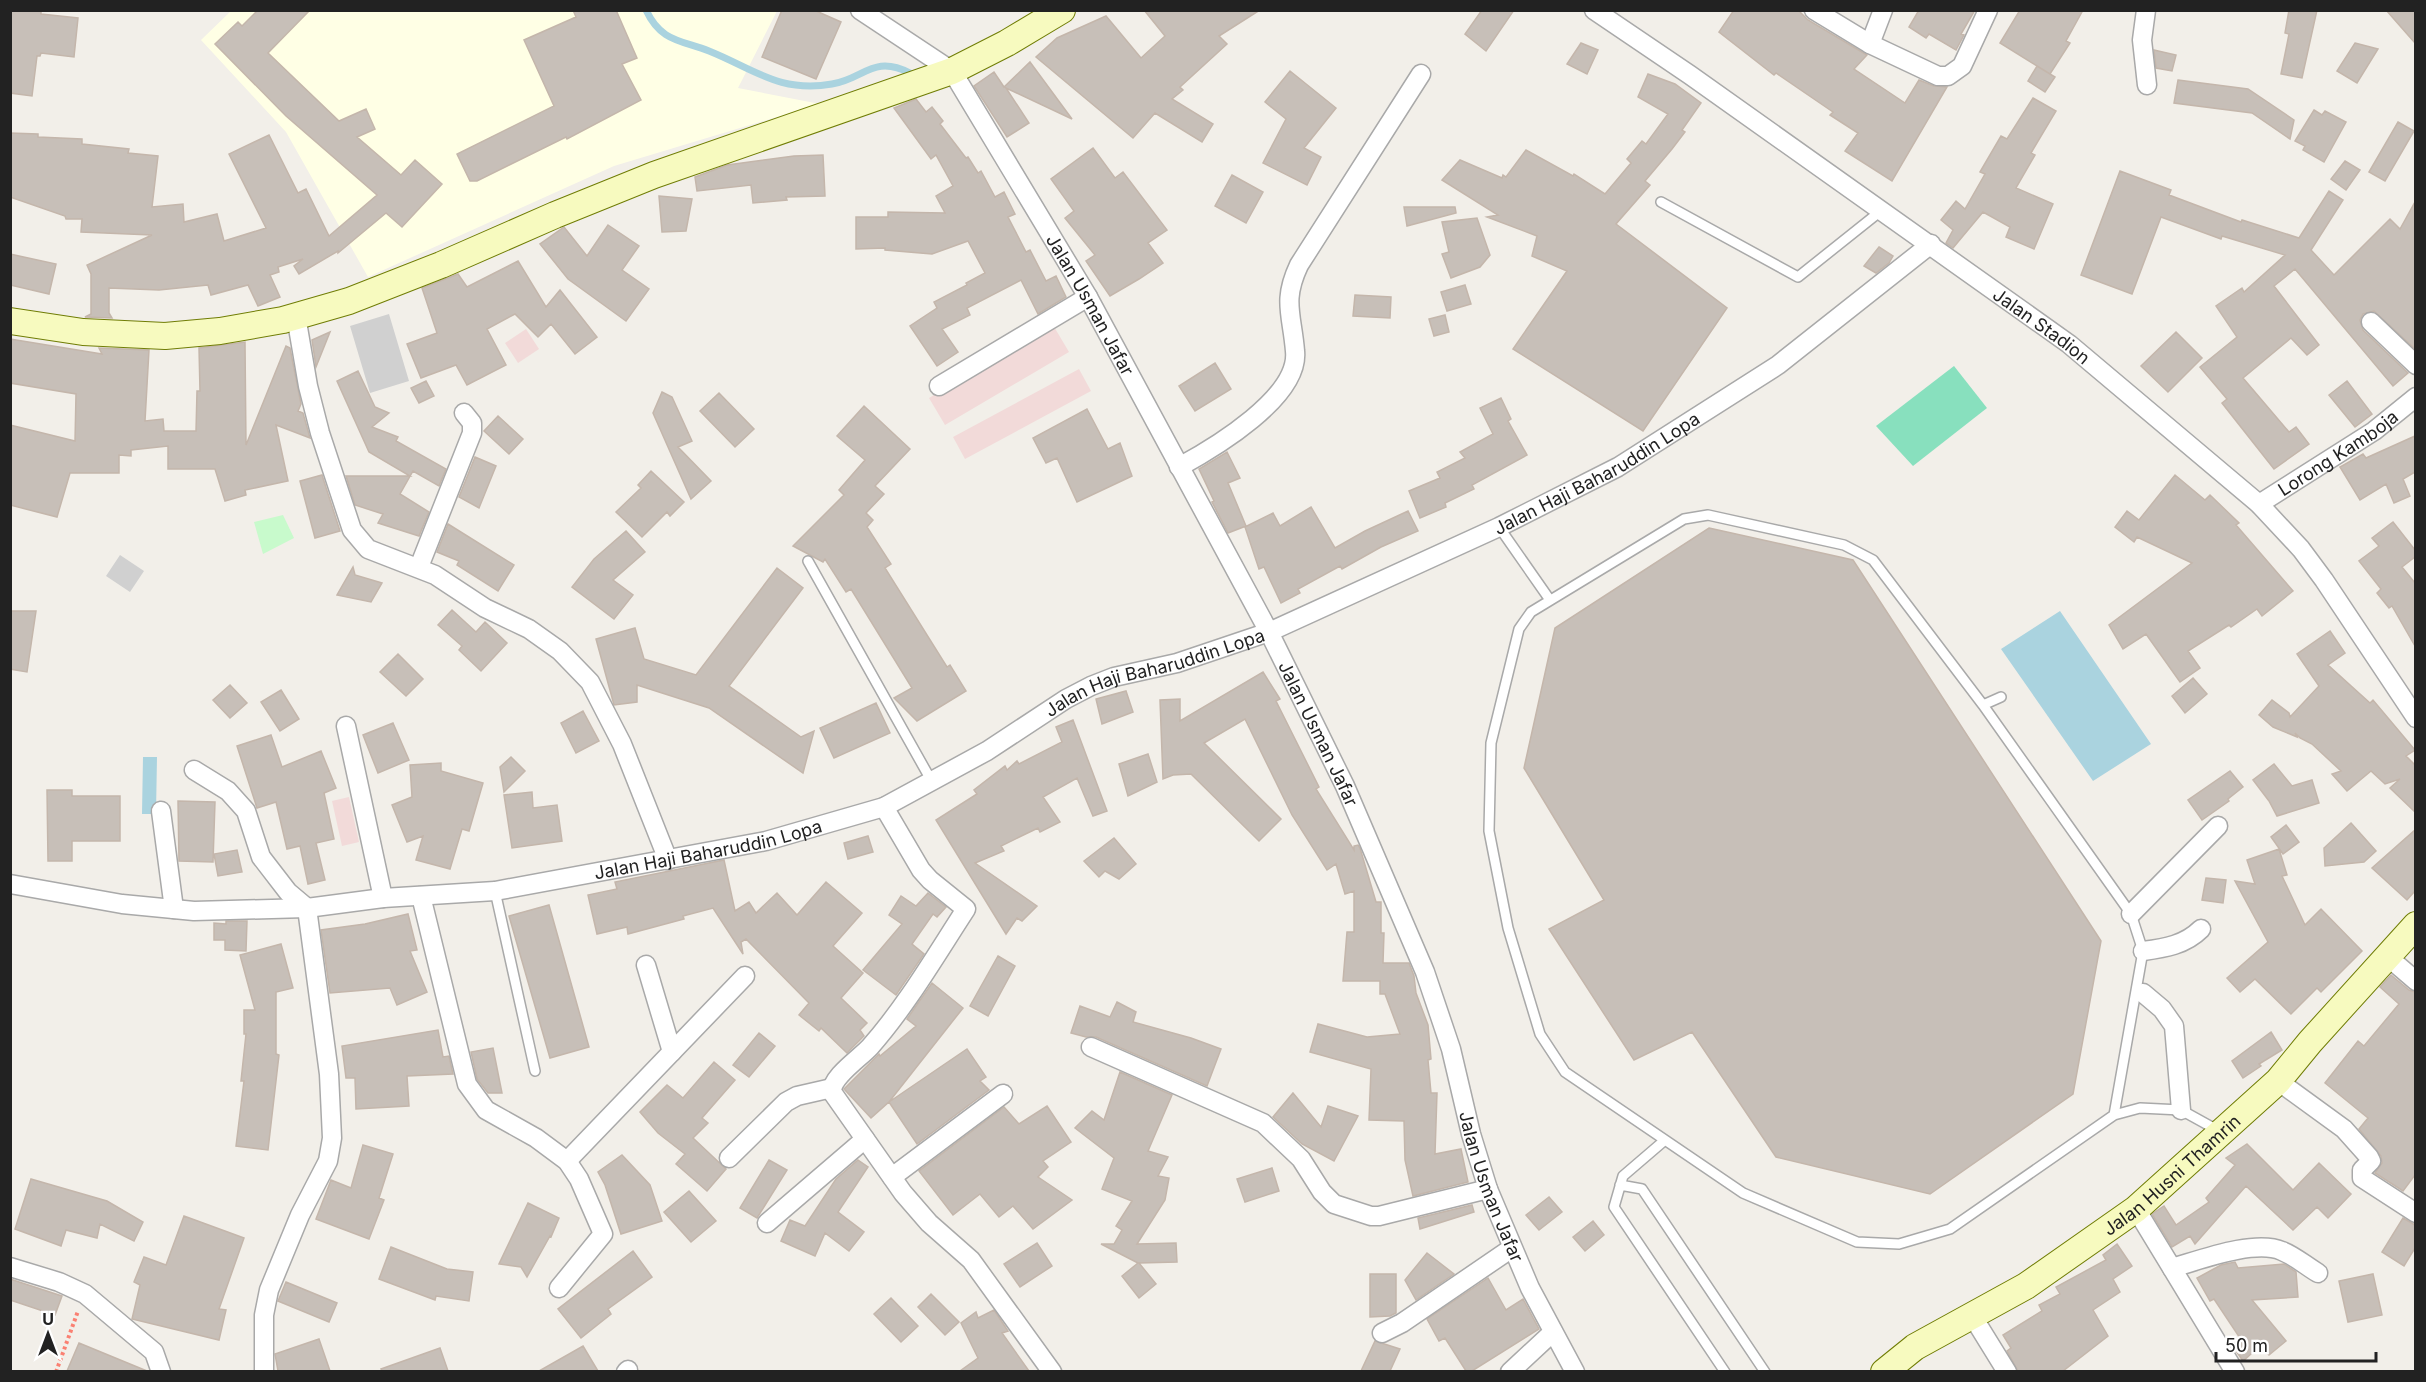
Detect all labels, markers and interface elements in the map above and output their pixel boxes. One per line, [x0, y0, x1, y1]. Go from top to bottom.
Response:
street label: Jalan Usman Jafar [1042, 230, 1139, 379]
street label: Jalan Stadion [1989, 283, 2095, 368]
street label: Lorong Kamboja [2274, 406, 2402, 500]
street label: Jalan Haji Baharuddin Lopa [1490, 407, 1703, 539]
street label: Jalan Haji Baharuddin Lopa [1041, 624, 1267, 721]
street label: Jalan Usman Jafar [1274, 658, 1363, 809]
street label: Jalan Haji Baharuddin Lopa [592, 815, 824, 883]
street label: Jalan Usman Jafar [1455, 1109, 1528, 1265]
street label: Jalan Husni Thamrin [2099, 1110, 2244, 1239]
north arrow [18, 1304, 78, 1364]
text: U [42, 1309, 54, 1329]
scale bar [2216, 1325, 2376, 1363]
text: 50 m [2225, 1335, 2268, 1356]

